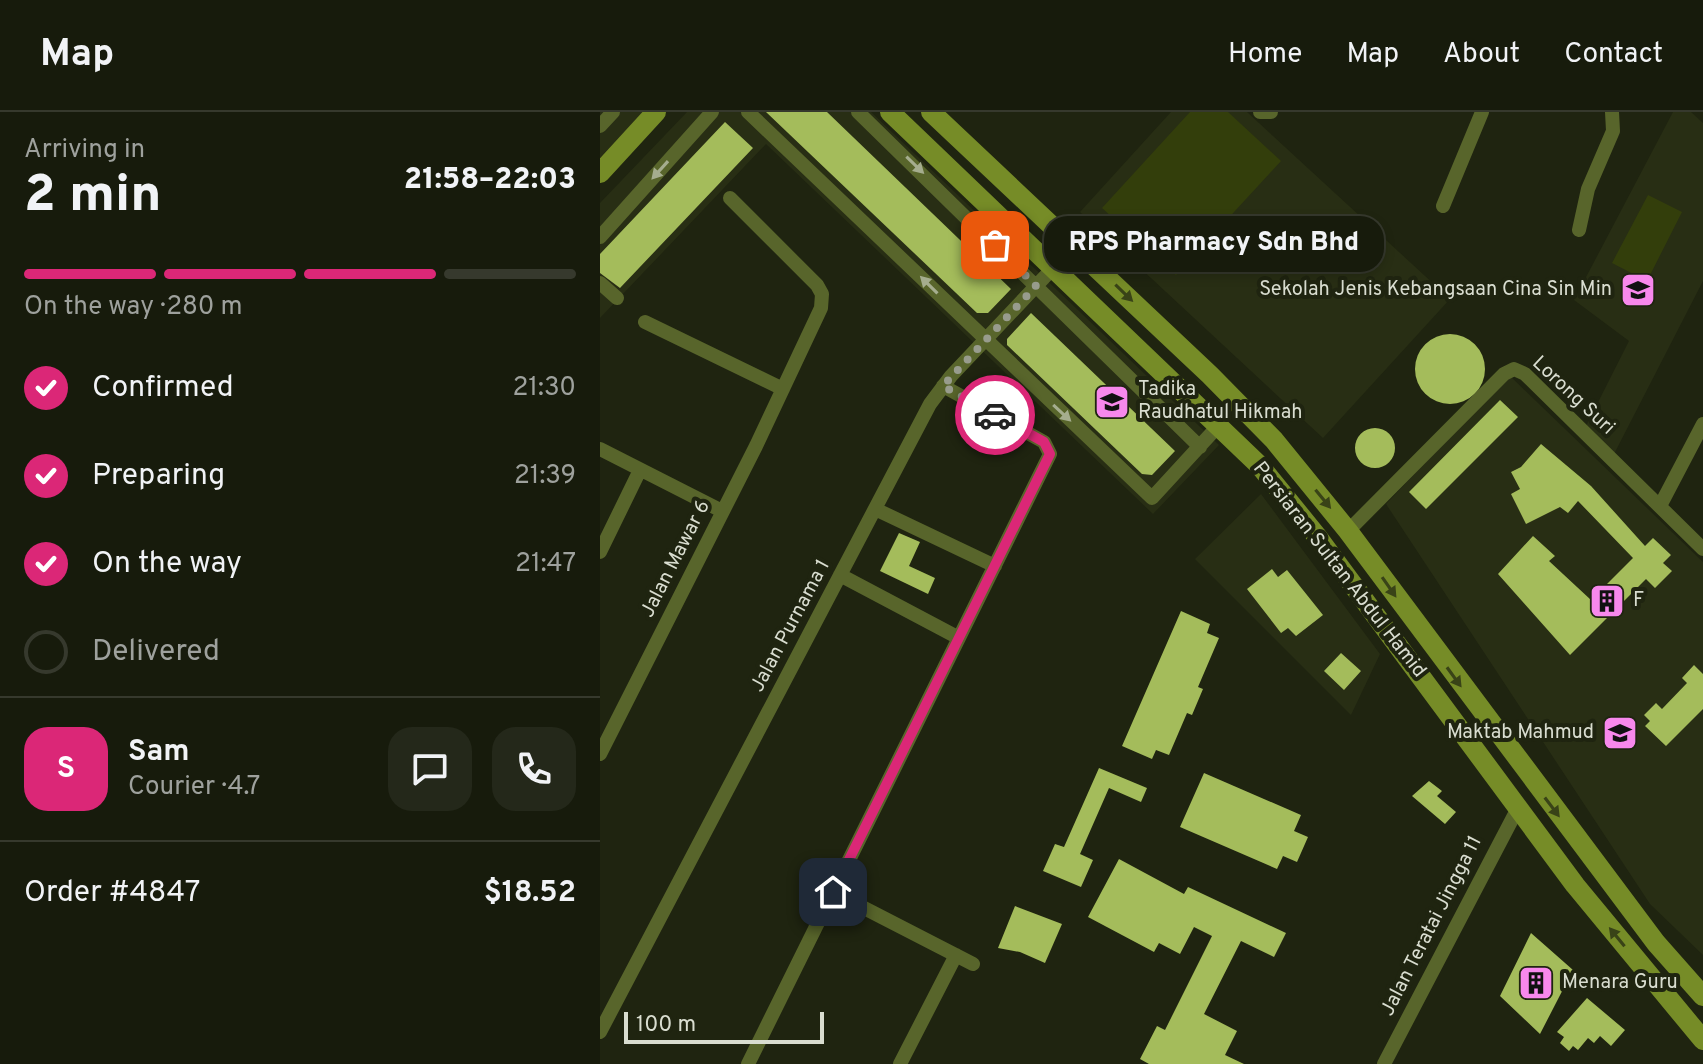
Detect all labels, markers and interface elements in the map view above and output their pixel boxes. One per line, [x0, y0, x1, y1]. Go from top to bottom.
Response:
text: Map [40, 31, 114, 80]
text: Home [1228, 37, 1302, 73]
text: Map [1346, 37, 1399, 73]
text: About [1443, 37, 1520, 73]
text: Contact [1564, 37, 1663, 73]
text: Arriving in [24, 134, 145, 167]
one-way arrow [905, 155, 924, 174]
one-way arrow [651, 160, 669, 179]
text: 21:58–22:03 [404, 162, 576, 199]
text: 2 min [24, 164, 162, 230]
pin [961, 211, 1029, 279]
callout: RPS Pharmacy Sdn Bhd [1043, 217, 1383, 273]
icon: bag [973, 223, 1017, 267]
text: RPS Pharmacy Sdn Bhd [1069, 227, 1359, 260]
school or university icon: Sekolah Jenis Kebangsaan Cina Sin Min [1619, 271, 1657, 309]
one-way arrow [920, 277, 939, 295]
place label: Sekolah Jenis Kebangsaan Cina Sin Min [1259, 277, 1612, 303]
one-way arrow [1114, 284, 1133, 302]
text: On the way · 280 m [24, 291, 243, 324]
street label: Lorong Suri [1526, 351, 1620, 441]
icon: check [24, 366, 68, 410]
text: Confirmed [92, 370, 234, 407]
text: 21:30 [512, 372, 576, 405]
courier [955, 375, 1035, 455]
place label: Tadika Raudhatul Hikmah [1138, 377, 1303, 426]
school or university icon: Tadika Raudhatul Hikmah [1093, 383, 1131, 421]
icon: car [973, 393, 1017, 437]
one-way arrow [1052, 404, 1071, 422]
icon: check [24, 454, 68, 498]
street label: Persiaran Sultan Abdul Hamid [1246, 457, 1432, 683]
text: Preparing [92, 458, 225, 495]
text: 21:39 [514, 460, 576, 493]
one-way arrow [1314, 489, 1331, 510]
street label: Jalan Mawar 6 [635, 496, 717, 622]
icon: check [24, 542, 68, 586]
text: On the way [92, 546, 242, 583]
text: 21:47 [515, 548, 576, 581]
street label: Jalan Purnama 1 [745, 555, 837, 697]
one-way arrow [1381, 576, 1396, 597]
building icon: F [1588, 582, 1626, 620]
place label: F [1633, 588, 1644, 614]
text: Delivered [92, 634, 220, 671]
one-way arrow [1446, 666, 1462, 687]
school or university icon: Maktab Mahmud [1601, 714, 1639, 752]
place label: Maktab Mahmud [1447, 720, 1594, 746]
button: chat [388, 727, 472, 811]
button: phone [492, 727, 576, 811]
text: Sam [128, 734, 190, 771]
text: S [57, 751, 75, 788]
text: Courier · 4.7 [128, 771, 260, 804]
one-way arrow [1543, 797, 1559, 817]
street label: Jalan Teratai Jingga 11 [1375, 831, 1489, 1021]
pin [799, 858, 867, 926]
icon: home [811, 870, 855, 914]
text: Order #4847 [24, 875, 200, 912]
text: $18.52 [484, 875, 576, 912]
one-way arrow [1609, 927, 1626, 947]
building icon: Menara Guru [1517, 964, 1555, 1002]
place label: Menara Guru [1562, 970, 1678, 996]
scale bar [624, 1008, 824, 1044]
text: 100 m [636, 1012, 696, 1039]

